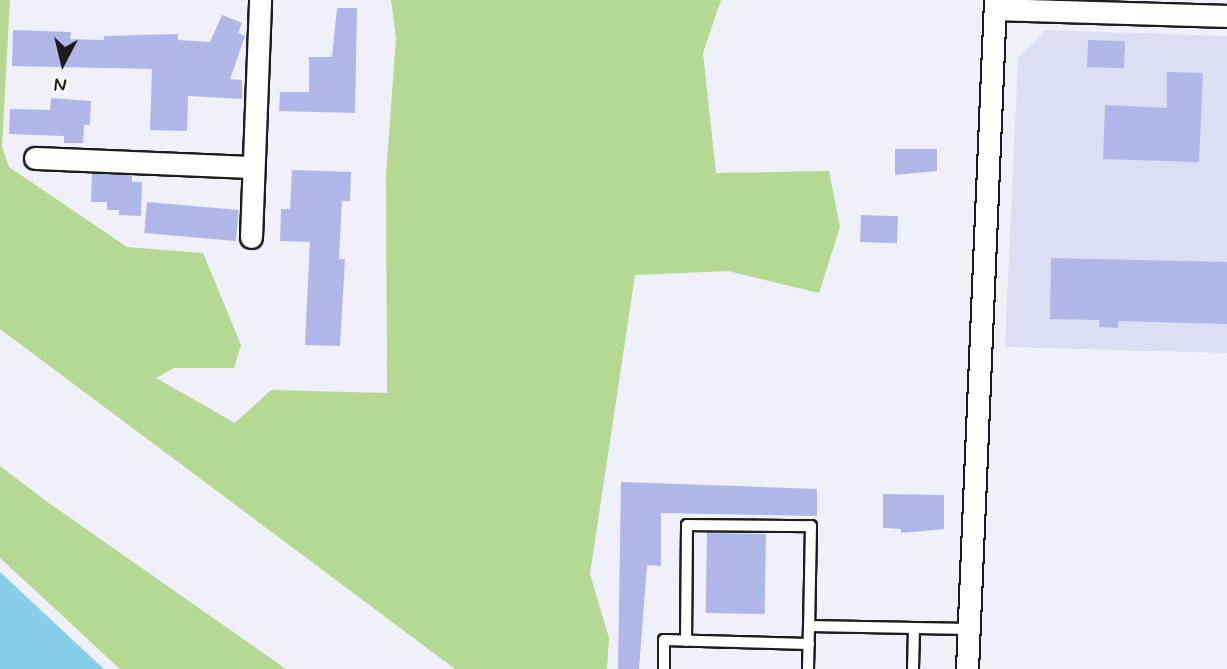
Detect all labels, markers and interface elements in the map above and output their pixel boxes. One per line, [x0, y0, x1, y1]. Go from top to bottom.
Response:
north arrow [28, 28, 98, 98]
text: N [53, 71, 68, 98]

